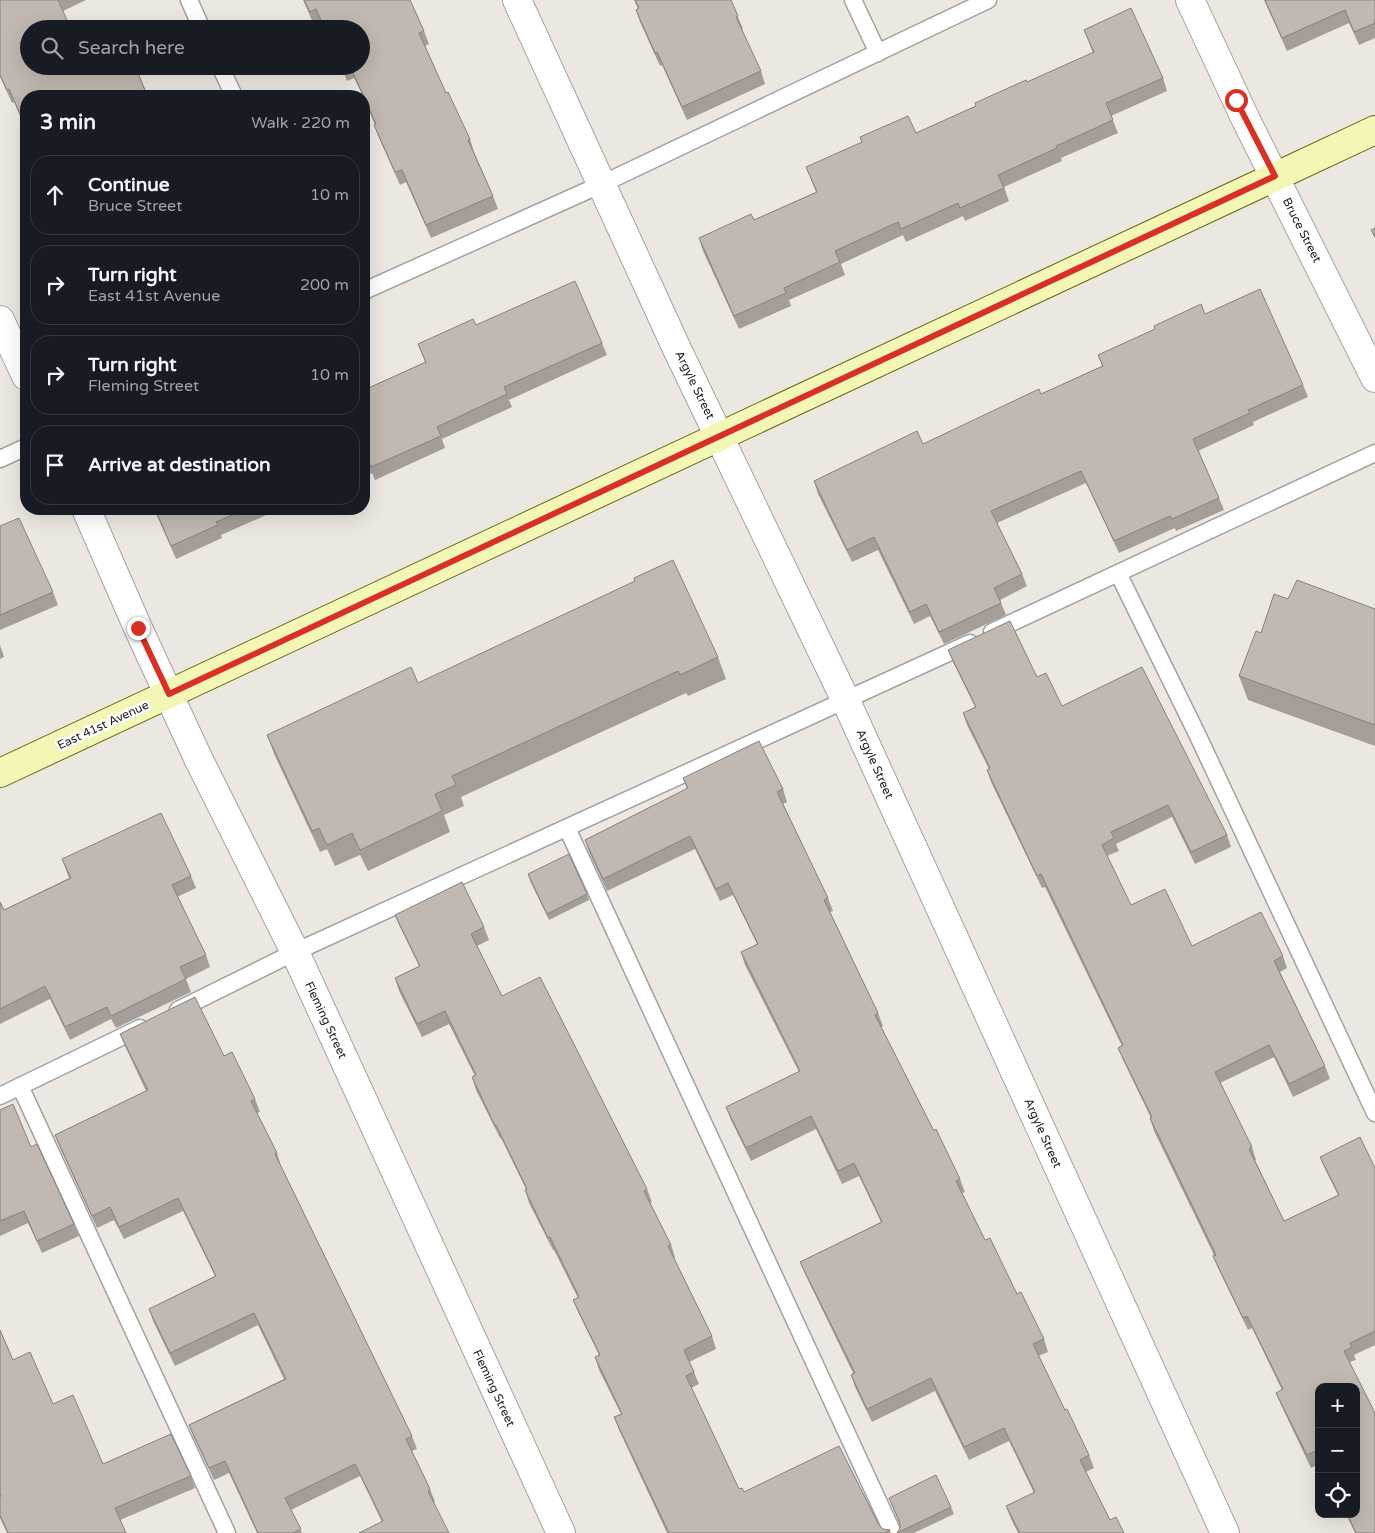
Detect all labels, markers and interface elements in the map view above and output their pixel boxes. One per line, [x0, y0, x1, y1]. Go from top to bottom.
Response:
search box [20, 20, 370, 75]
icon: search [38, 34, 66, 62]
text: Search here [78, 37, 185, 59]
route start [1225, 89, 1248, 112]
text: 3 min [40, 110, 96, 135]
text: Walk · 220 m [251, 113, 350, 133]
text: Continue [88, 174, 170, 196]
icon: ahead [41, 181, 69, 209]
text: 10 m [310, 185, 349, 205]
street label: Bruce Street [1280, 195, 1324, 265]
text: Bruce Street [88, 196, 182, 216]
text: Turn right [88, 264, 176, 286]
icon: right [41, 271, 69, 299]
text: 200 m [300, 275, 349, 295]
text: East 41st Avenue [88, 286, 220, 306]
street label: Argyle Street [672, 348, 718, 422]
text: Turn right [88, 354, 176, 376]
icon: right [41, 361, 69, 389]
text: 10 m [310, 365, 349, 385]
text: Fleming Street [88, 376, 199, 396]
icon: arrive [41, 451, 69, 479]
text: Arrive at destination [88, 454, 271, 476]
route end [127, 617, 150, 640]
street label: East 41st Avenue [55, 698, 151, 752]
street label: Argyle Street [853, 727, 897, 801]
street label: Fleming Street [302, 979, 350, 1061]
street label: Argyle Street [1021, 1096, 1065, 1170]
street label: Fleming Street [470, 1347, 518, 1429]
map controls [1315, 1383, 1360, 1518]
button: + [1315, 1383, 1360, 1428]
button: − [1315, 1428, 1360, 1473]
button: locate [1315, 1473, 1360, 1518]

